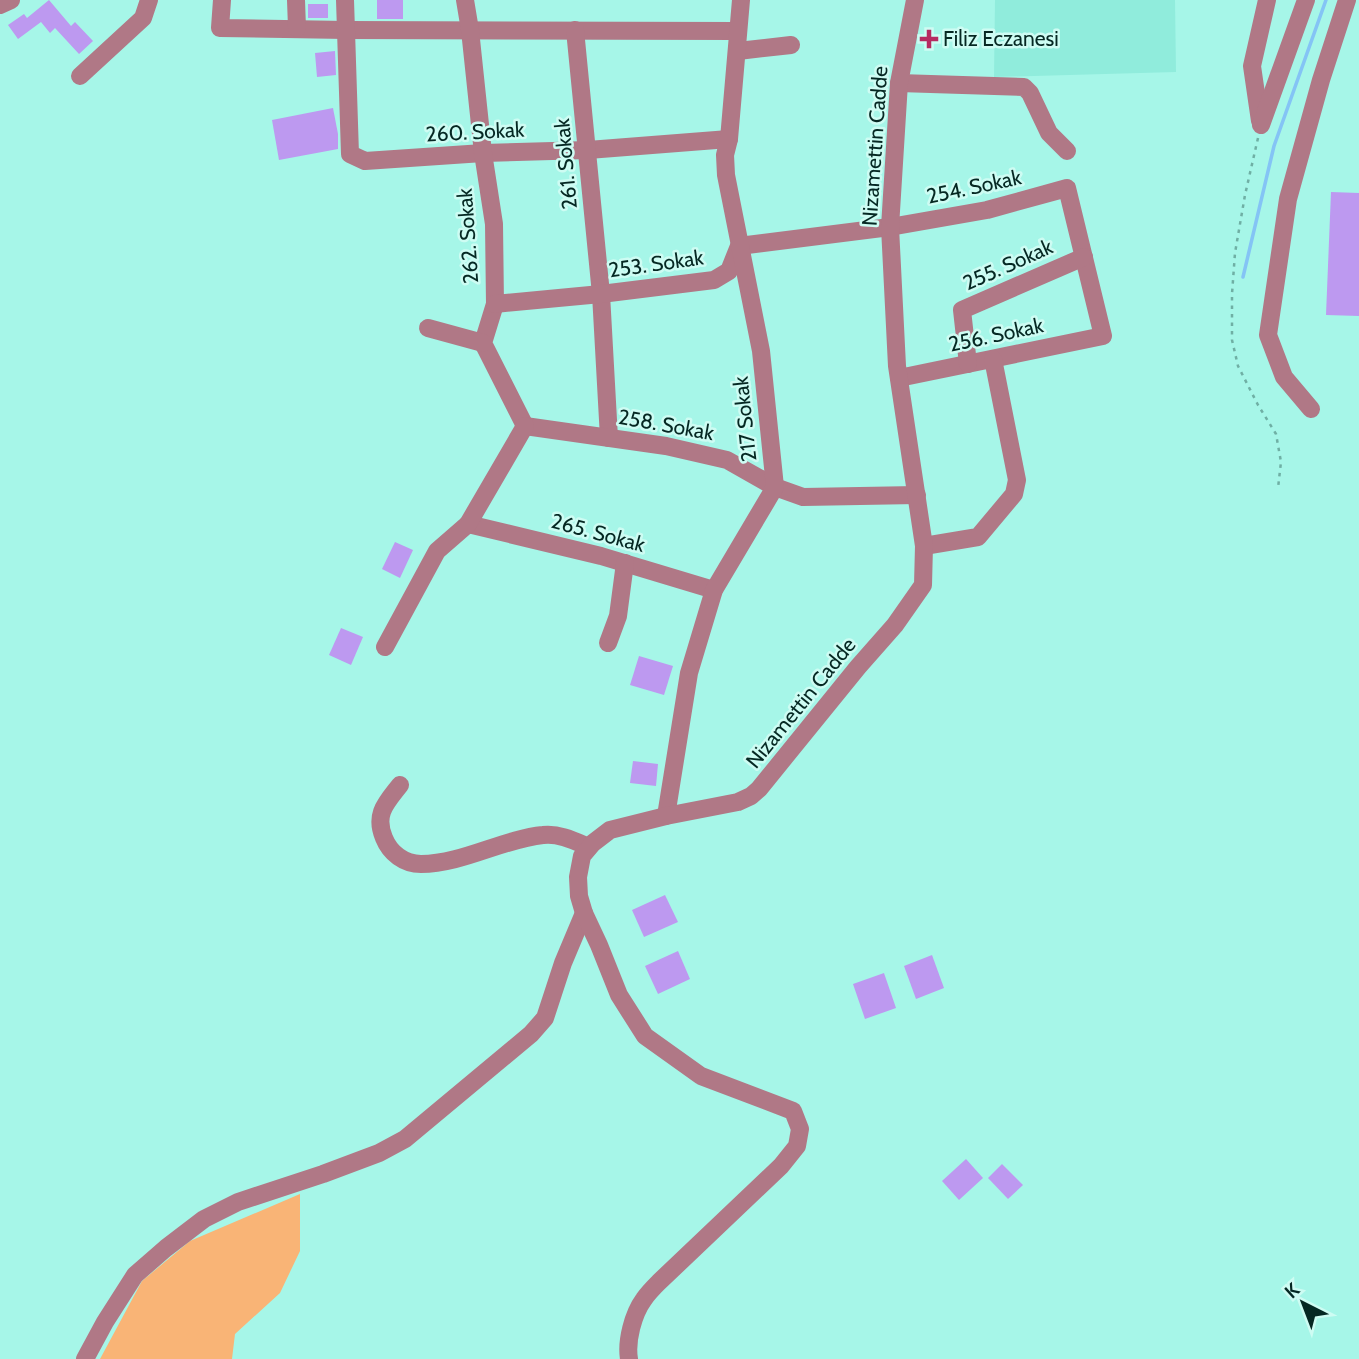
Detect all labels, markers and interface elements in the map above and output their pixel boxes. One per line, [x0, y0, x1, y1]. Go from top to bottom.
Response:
place label: Filiz Eczanesi [943, 26, 1059, 51]
marker: Filiz Eczanesi [921, 31, 937, 47]
street label: Nizamettin Cadde [856, 65, 893, 227]
street label: 260. Sokak [425, 116, 526, 147]
street label: 261. Sokak [549, 117, 582, 211]
street label: 254. Sokak [924, 164, 1024, 209]
street label: 262. Sokak [452, 187, 483, 285]
street label: 255. Sokak [959, 233, 1057, 295]
street label: 253. Sokak [607, 244, 705, 283]
street label: 256. Sokak [946, 312, 1046, 357]
street label: 217 Sokak [728, 375, 761, 463]
street label: 258. Sokak [616, 404, 716, 445]
street label: 265. Sokak [549, 508, 648, 557]
street label: Nizamettin Cadde [740, 632, 861, 773]
north arrow [1268, 1268, 1338, 1338]
text: K [1280, 1278, 1304, 1303]

